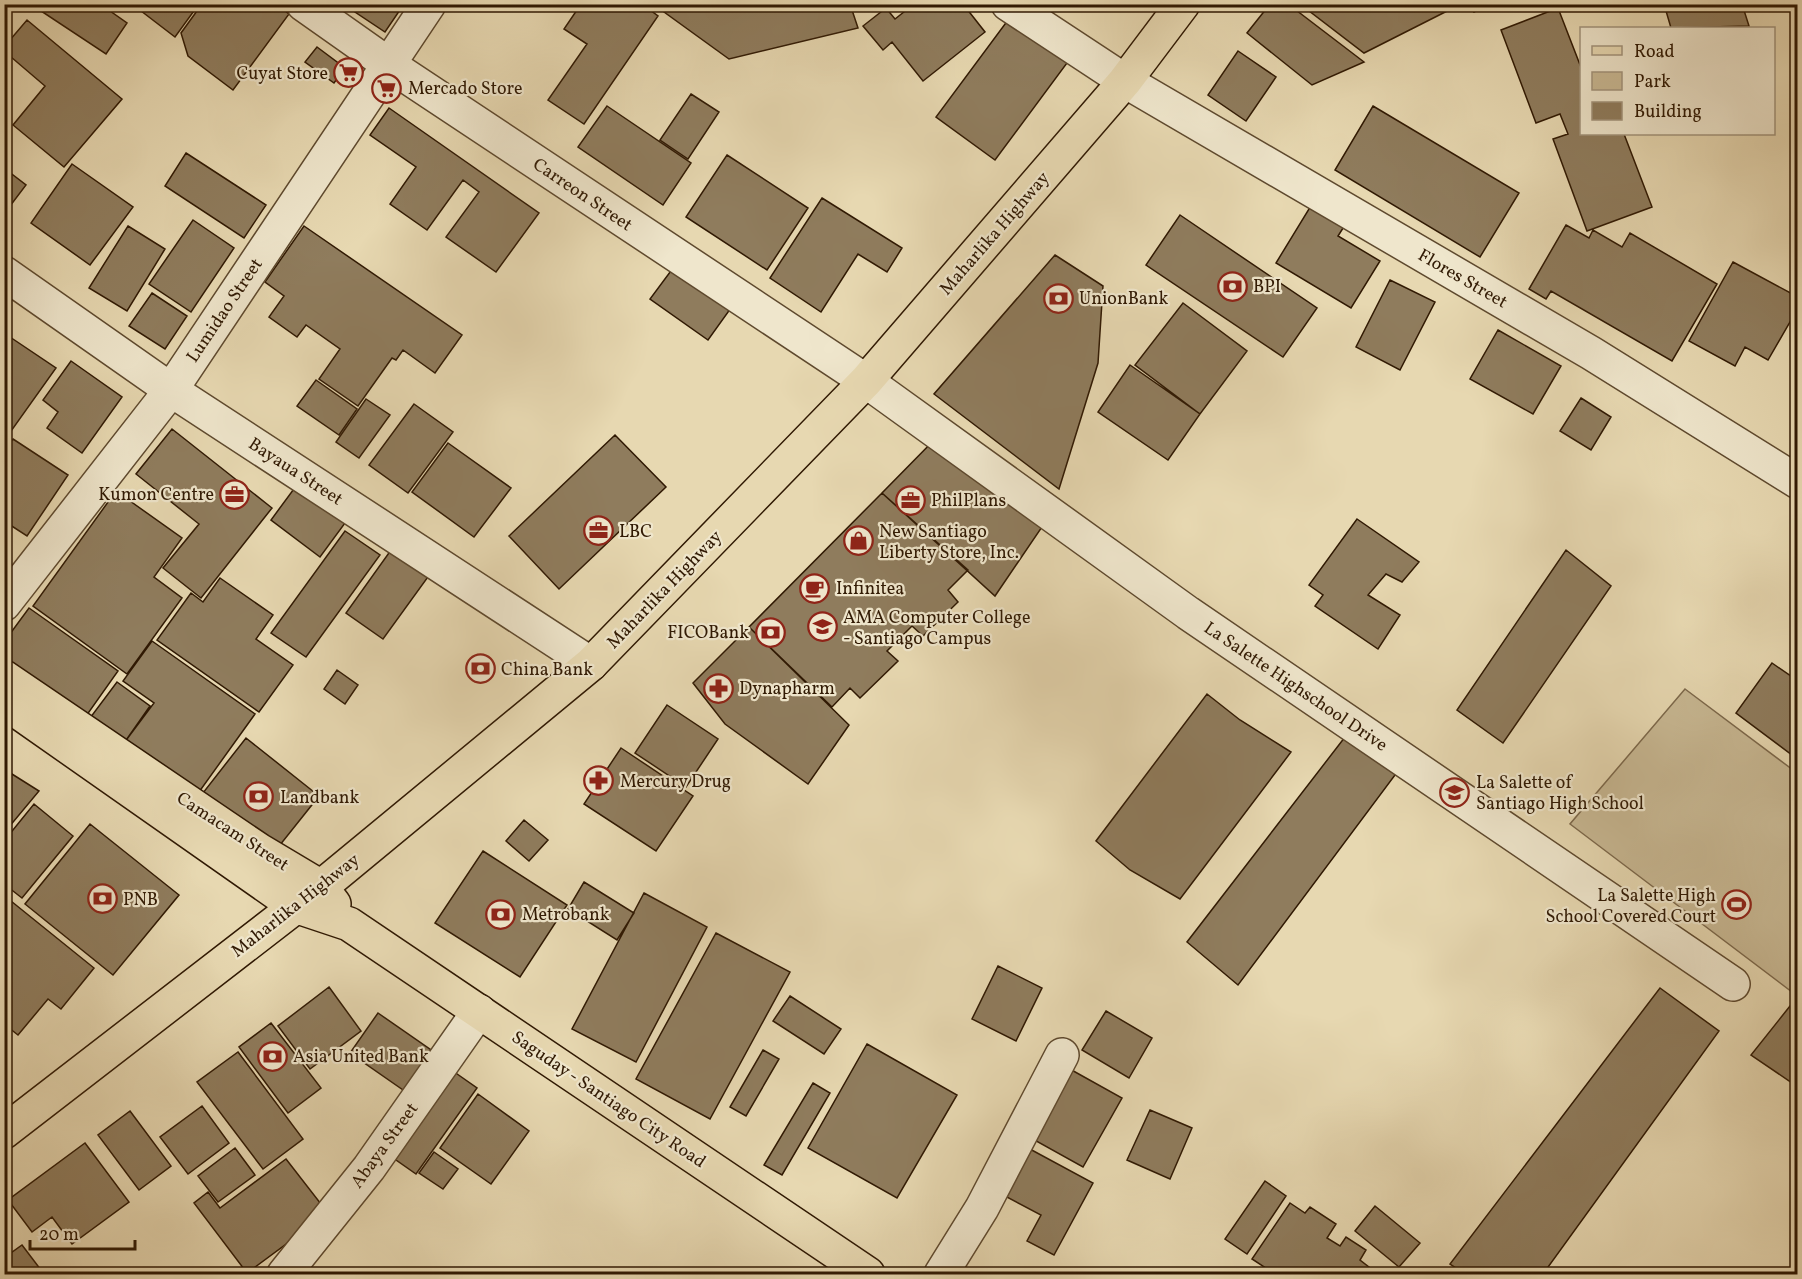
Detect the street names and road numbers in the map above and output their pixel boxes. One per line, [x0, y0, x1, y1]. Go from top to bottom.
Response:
street label: Carreon Street [527, 153, 637, 238]
street label: Maharlika Highway [934, 167, 1056, 301]
street label: Flores Street [1413, 244, 1512, 315]
street label: Lumidao Street [181, 254, 269, 368]
street label: Bayaua Street [243, 432, 347, 512]
street label: Maharlika Highway [602, 525, 729, 655]
street label: La Salette Highschool Drive [1198, 616, 1392, 758]
street label: Camacam Street [171, 787, 293, 878]
street label: Maharlika Highway [227, 848, 365, 964]
street label: Saguday - Santiago City Road [506, 1026, 710, 1175]
street label: Abaya Street [346, 1098, 425, 1194]

